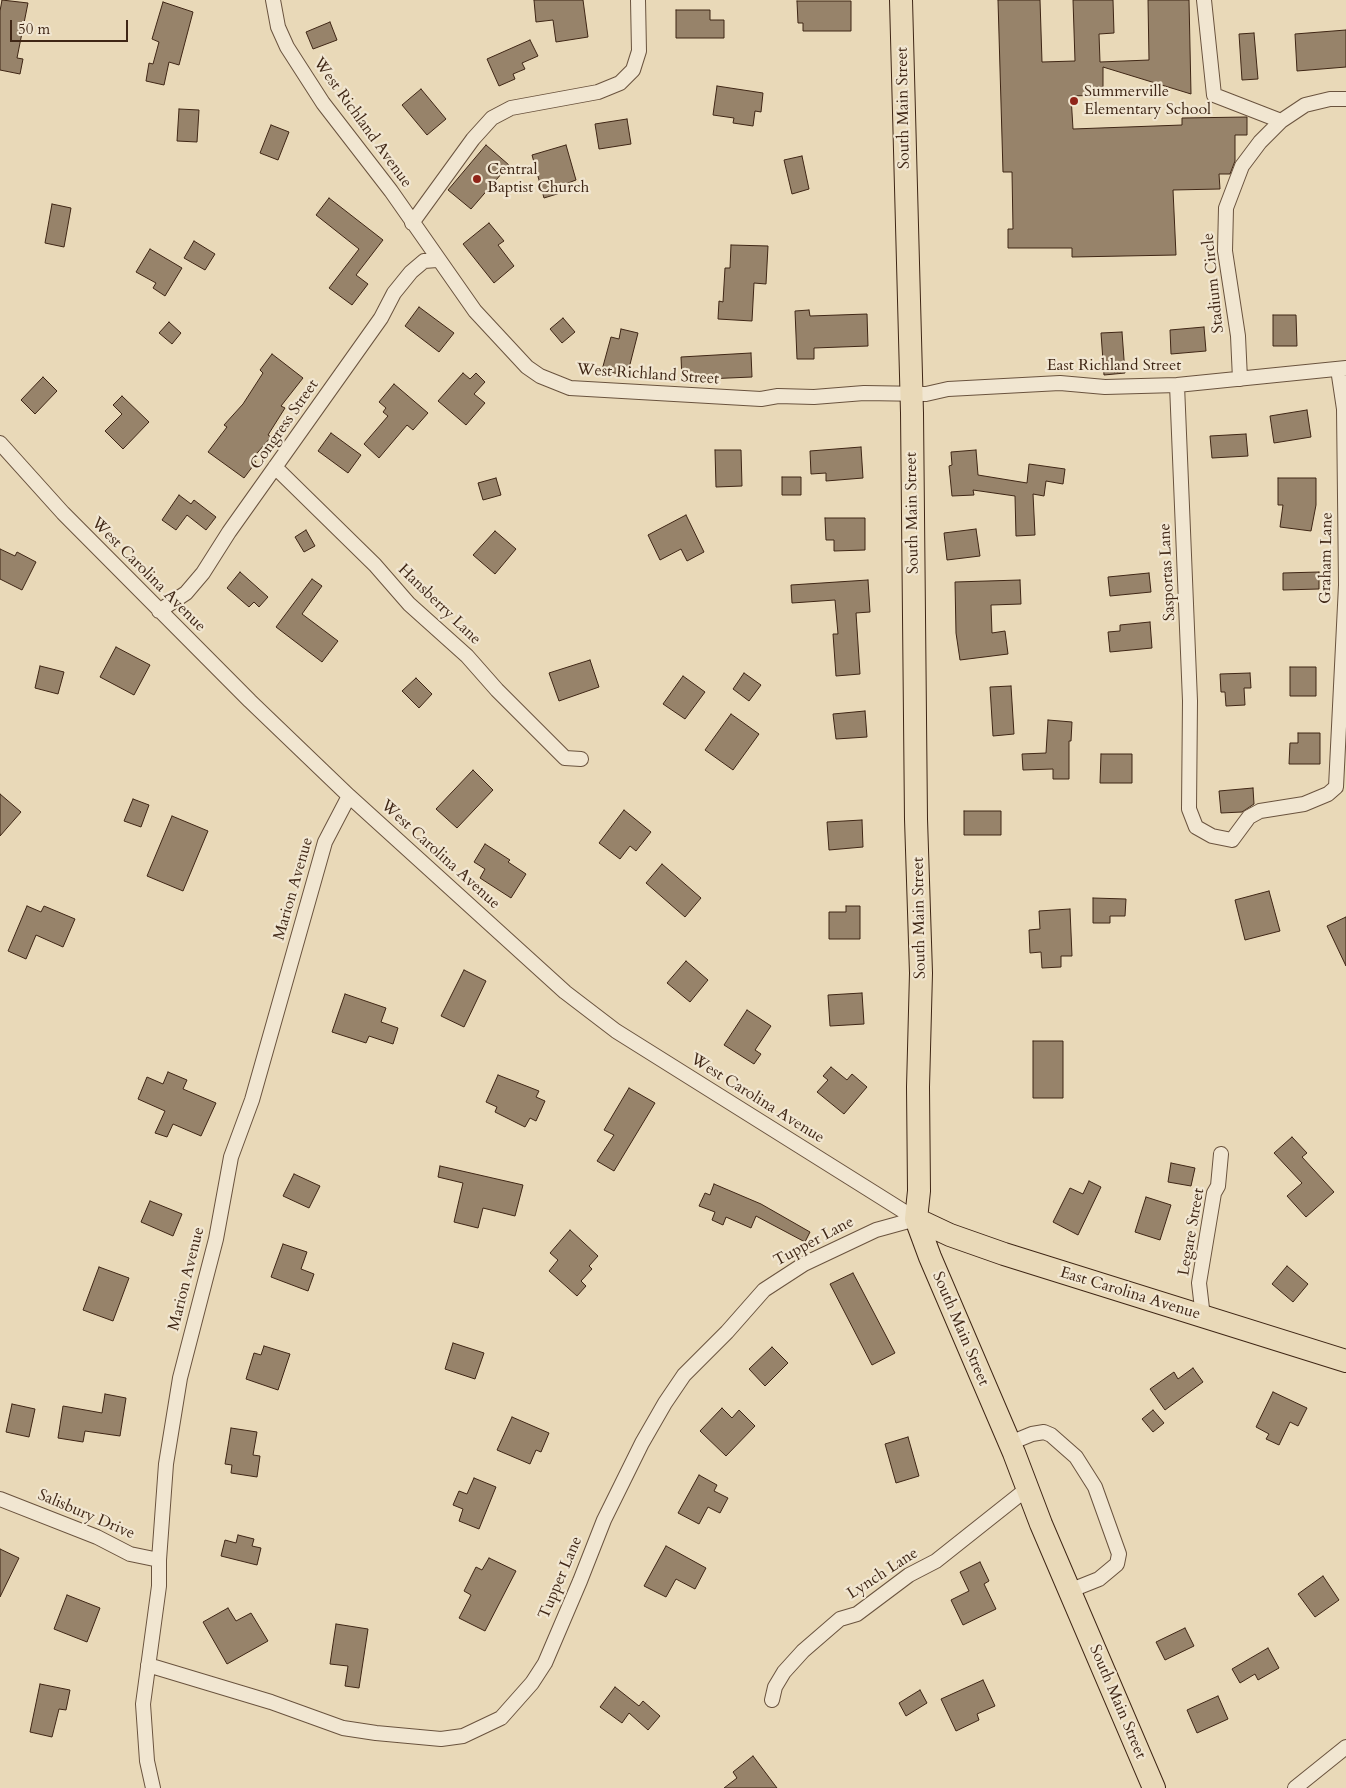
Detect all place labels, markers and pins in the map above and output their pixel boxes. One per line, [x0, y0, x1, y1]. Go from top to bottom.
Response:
place label: Summerville Elementary School [1084, 82, 1211, 120]
marker: Summerville Elementary School [1068, 95, 1080, 107]
place label: Central Baptist Church [487, 160, 589, 198]
marker: Central Baptist Church [471, 173, 483, 185]

